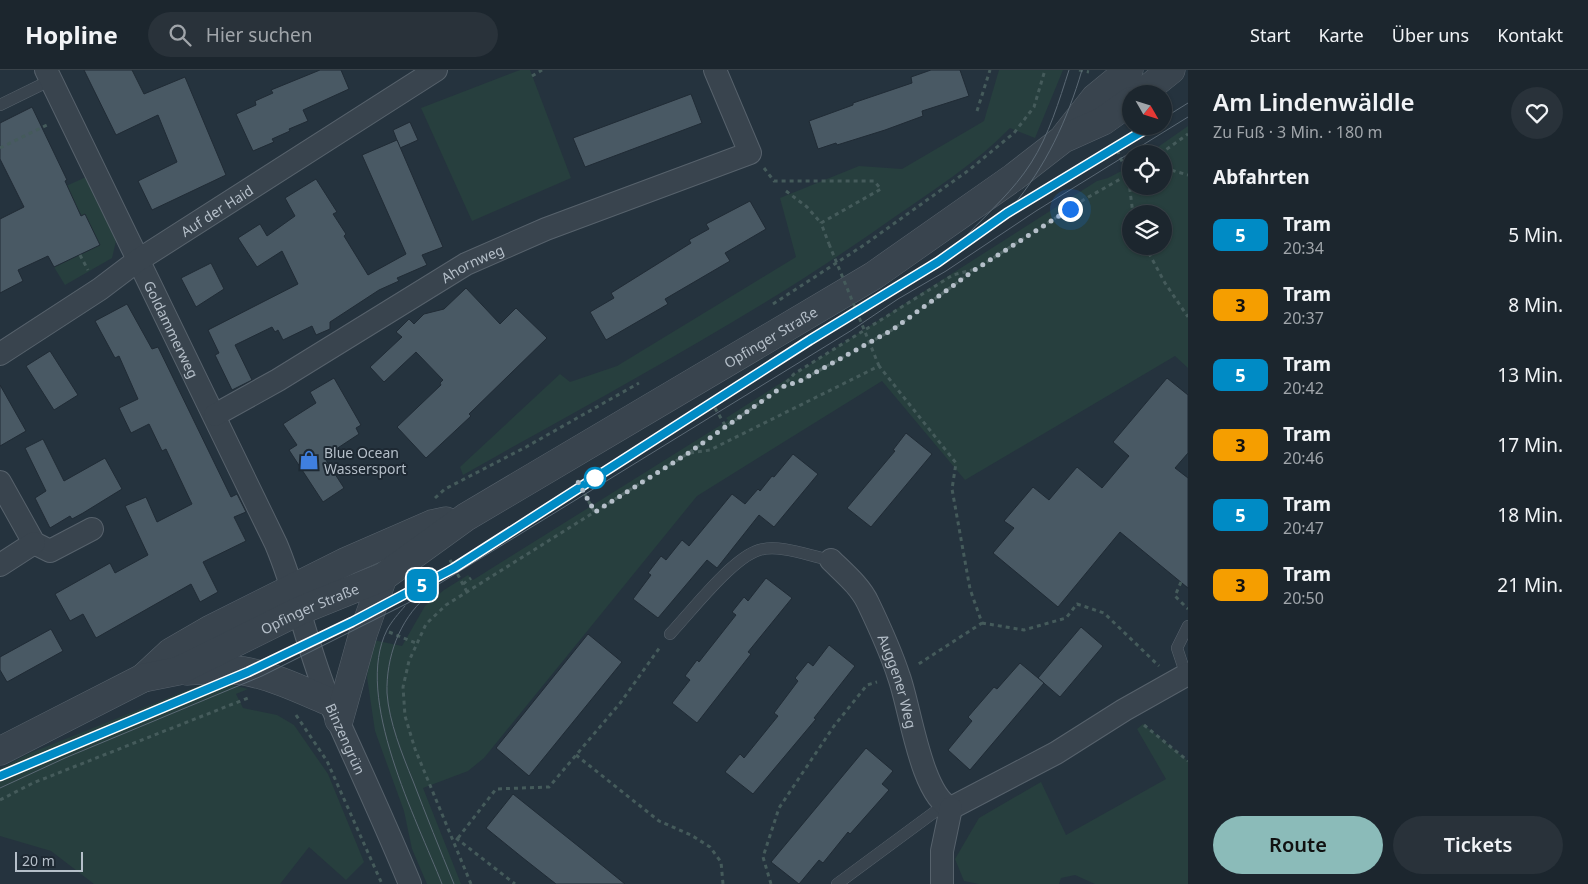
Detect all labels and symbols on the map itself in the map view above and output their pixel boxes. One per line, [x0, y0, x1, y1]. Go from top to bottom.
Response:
north arrow [1122, 85, 1172, 135]
street label: Auf der Haid [177, 180, 256, 240]
your location [1058, 197, 1083, 222]
street label: Ahornweg [437, 239, 507, 287]
street label: Goldammerweg [140, 277, 203, 381]
street label: Opfinger Straße [720, 302, 821, 372]
place label: Blue Ocean Wassersport [324, 443, 406, 478]
shop icon: Blue Ocean Wassersport [298, 449, 320, 471]
unlabelled marker [584, 467, 606, 489]
line badge: 5 [406, 569, 438, 601]
street label: Opfinger Straße [257, 578, 361, 638]
street label: Auggener Weg [874, 631, 922, 730]
street label: Binzengrün [322, 700, 371, 777]
scale bar [15, 849, 82, 872]

